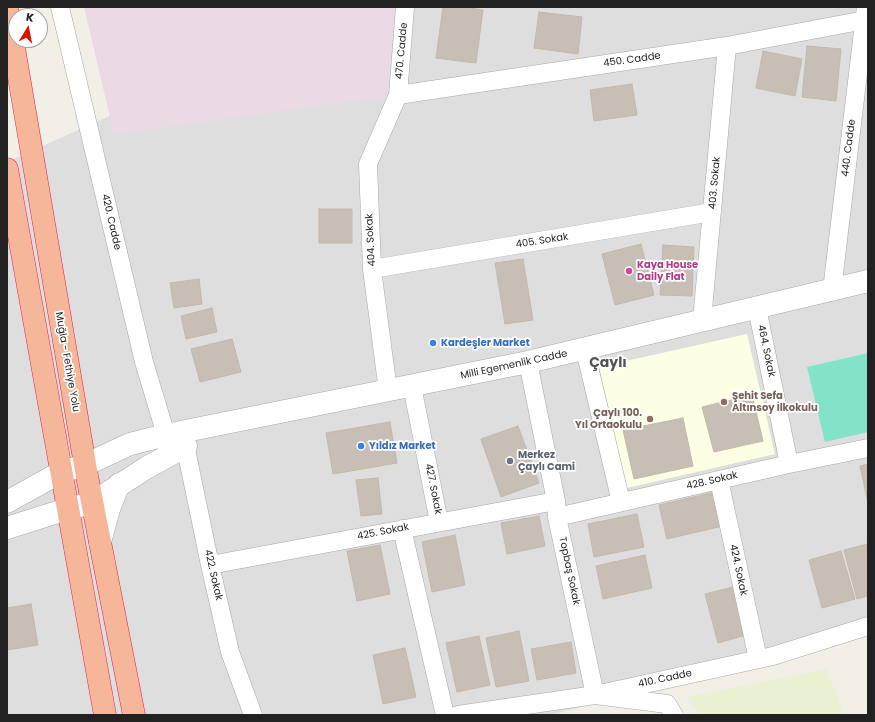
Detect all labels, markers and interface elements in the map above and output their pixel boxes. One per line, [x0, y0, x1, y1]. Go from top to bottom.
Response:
north arrow [8, 8, 48, 48]
text: K [25, 9, 35, 26]
street label: 470. Cadde [394, 22, 410, 80]
street label: 450. Cadde [603, 50, 661, 70]
street label: 440. Cadde [840, 119, 858, 177]
street label: 403. Sokak [707, 156, 723, 210]
street label: 420. Cadde [99, 193, 123, 251]
street label: 404. Sokak [364, 213, 378, 267]
street label: 405. Sokak [515, 231, 569, 251]
place label: Kaya House Daily Flat [637, 259, 698, 282]
marker: Kaya House Daily Flat [624, 266, 634, 276]
street label: Muğla - Fethiye Yolu [52, 311, 82, 413]
street label: 464. Sokak [755, 324, 777, 378]
place label: Kardeşler Market [441, 337, 530, 349]
marker: Kardeşler Market [428, 338, 438, 348]
street label: Milli Egemenlik Cadde [459, 348, 569, 382]
district label: Çaylı [589, 355, 627, 371]
place label: Şehit Sefa Altınsoy İlkokulu [732, 390, 818, 414]
marker: Şehit Sefa Altınsoy İlkokulu [719, 397, 729, 407]
place label: Çaylı 100. Yıl Ortaokulu [575, 407, 642, 430]
marker: Çaylı 100. Yıl Ortaokulu [645, 414, 655, 424]
place label: Yıldız Market [369, 440, 436, 452]
marker: Yıldız Market [356, 441, 366, 451]
place label: Merkez Çaylı Cami [518, 449, 575, 472]
marker: Merkez Çaylı Cami [505, 456, 515, 466]
street label: 427. Sokak [422, 463, 444, 515]
street label: 428. Sokak [685, 469, 739, 493]
street label: 425. Sokak [356, 521, 410, 543]
street label: Topbaş Sokak [556, 536, 582, 606]
street label: 424. Sokak [727, 543, 749, 597]
street label: 422. Sokak [201, 548, 225, 602]
street label: 410. Cadde [637, 667, 693, 691]

